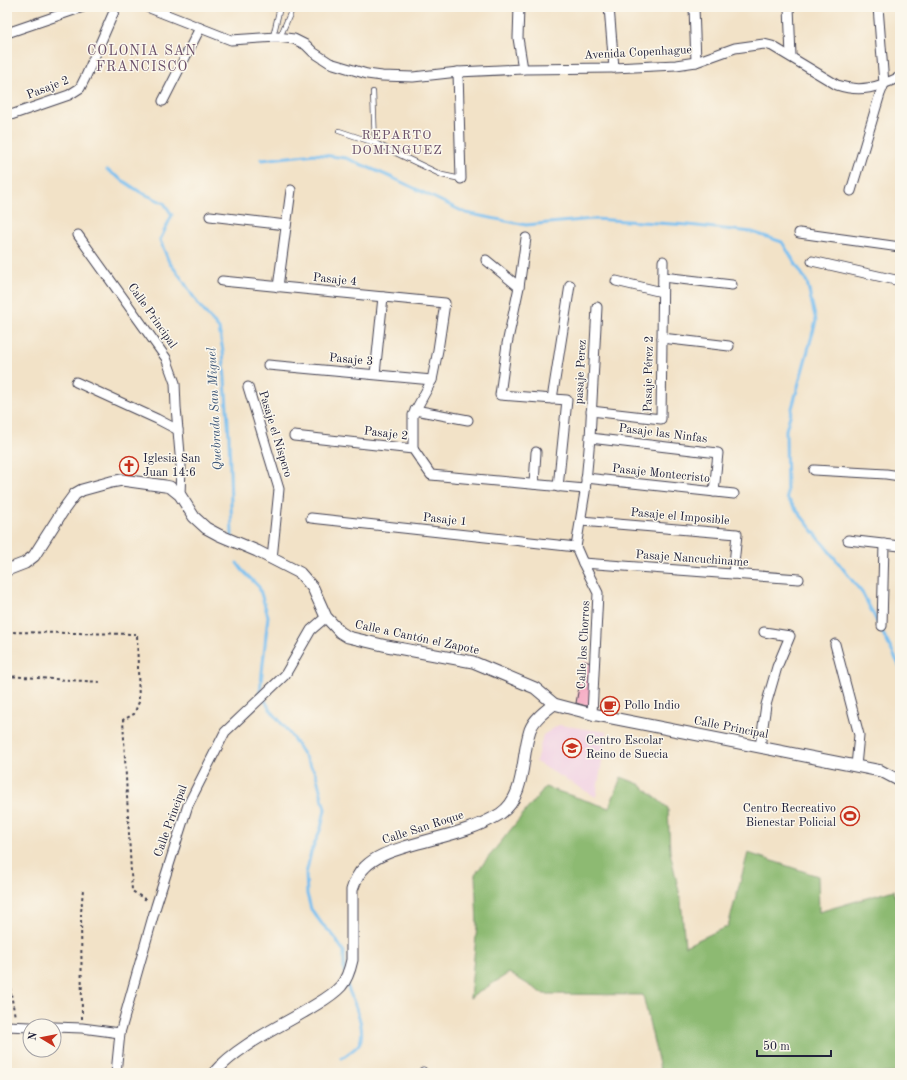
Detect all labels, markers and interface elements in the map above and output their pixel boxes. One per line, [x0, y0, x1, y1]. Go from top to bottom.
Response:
district label: COLONIA SAN FRANCISCO [87, 44, 197, 74]
street label: Avenida Copenhague [584, 44, 693, 62]
street label: Pasaje 2 [25, 74, 71, 102]
district label: REPARTO DOMINGUEZ [351, 129, 443, 157]
street label: Pasaje 4 [312, 272, 358, 288]
street label: Calle Principal [125, 281, 179, 351]
street label: Pasaje Pérez 2 [642, 336, 656, 412]
street label: pasaje Perez [573, 339, 589, 405]
water label: Quebrada San Miguel [205, 347, 225, 471]
street label: Pasaje 3 [328, 352, 374, 368]
street label: Pasaje el Níspero [256, 389, 294, 479]
street label: Pasaje las Ninfas [618, 423, 708, 445]
street label: Pasaje 2 [363, 425, 409, 443]
place label: Iglesia San Juan 14:6 [143, 453, 201, 479]
church icon: Iglesia San Juan 14:6 [118, 455, 140, 477]
street label: Pasaje Montecristo [611, 463, 711, 485]
street label: Pasaje el Imposible [630, 507, 730, 527]
street label: Pasaje 1 [422, 512, 468, 528]
street label: Pasaje Nancuchiname [635, 549, 749, 569]
street label: Calle los Chorros [576, 600, 592, 690]
street label: Calle a Cantón el Zapote [354, 619, 481, 657]
cafe icon: Pollo Indio [599, 695, 621, 717]
place label: Pollo Indio [624, 700, 680, 712]
street label: Calle Principal [693, 715, 769, 741]
place label: Centro Escolar Reino de Suecia [586, 735, 668, 761]
school or university icon: Centro Escolar Reino de Suecia [561, 737, 583, 759]
street label: Calle Principal [152, 783, 190, 859]
place label: Centro Recreativo Bienestar Policial [743, 803, 836, 829]
sports icon: Centro Recreativo Bienestar Policial [839, 805, 861, 827]
street label: Calle San Roque [381, 809, 466, 847]
north arrow [22, 1018, 62, 1058]
text: N [27, 1031, 40, 1042]
scale bar [757, 1032, 831, 1058]
text: 50 m [763, 1040, 790, 1053]

